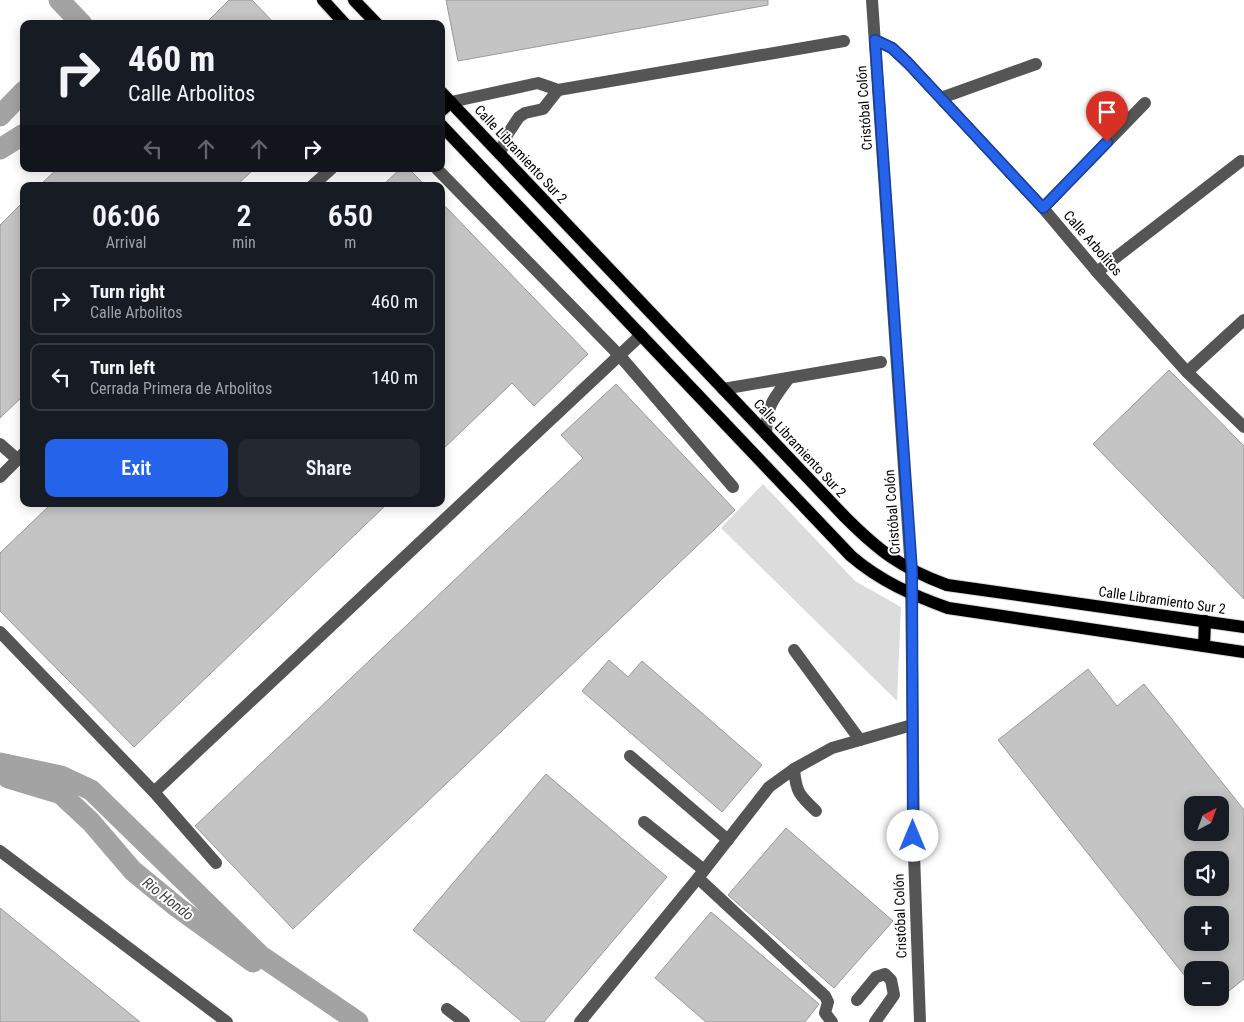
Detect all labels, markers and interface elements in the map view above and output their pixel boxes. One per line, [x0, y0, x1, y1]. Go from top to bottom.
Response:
text: 460 m [128, 39, 215, 80]
icon: right [45, 40, 110, 105]
street label: Cristóbal Colón [853, 65, 875, 151]
text: Calle Arbolitos [128, 81, 255, 106]
pin [1086, 91, 1128, 142]
icon: arrive [1093, 98, 1121, 126]
street label: Calle Libramiento Sur 2 [471, 102, 571, 206]
icon: left [139, 135, 167, 163]
icon: ahead [192, 135, 220, 163]
icon: ahead [245, 135, 273, 163]
icon: right [298, 135, 326, 163]
text: 06:06 [92, 198, 160, 233]
text: 2 [236, 198, 252, 233]
text: 650 [328, 198, 373, 233]
street label: Calle Arbolitos [1060, 207, 1126, 279]
text: Arrival [106, 233, 146, 252]
text: min [232, 233, 256, 252]
text: m [344, 233, 356, 252]
text: Turn right [90, 280, 165, 303]
icon: right [47, 287, 75, 315]
text: 460 m [371, 290, 418, 313]
text: Calle Arbolitos [90, 303, 183, 322]
text: Turn left [90, 356, 155, 379]
icon: left [47, 363, 75, 391]
text: 140 m [371, 366, 418, 389]
text: Cerrada Primera de Arbolitos [90, 379, 272, 398]
street label: Calle Libramiento Sur 2 [750, 396, 850, 500]
button: Exit [45, 439, 228, 497]
button: Share [238, 439, 420, 497]
street label: Cristóbal Colón [881, 469, 903, 555]
street label: Calle Libramiento Sur 2 [1097, 583, 1227, 617]
north arrow [1184, 796, 1229, 841]
map controls [1184, 796, 1229, 1006]
position arrow [886, 809, 938, 861]
button: sound [1184, 851, 1229, 896]
street label: Cristóbal Colón [891, 873, 909, 959]
water label: Rio Hondo [139, 874, 197, 924]
button: + [1184, 906, 1229, 951]
button: − [1184, 961, 1229, 1006]

